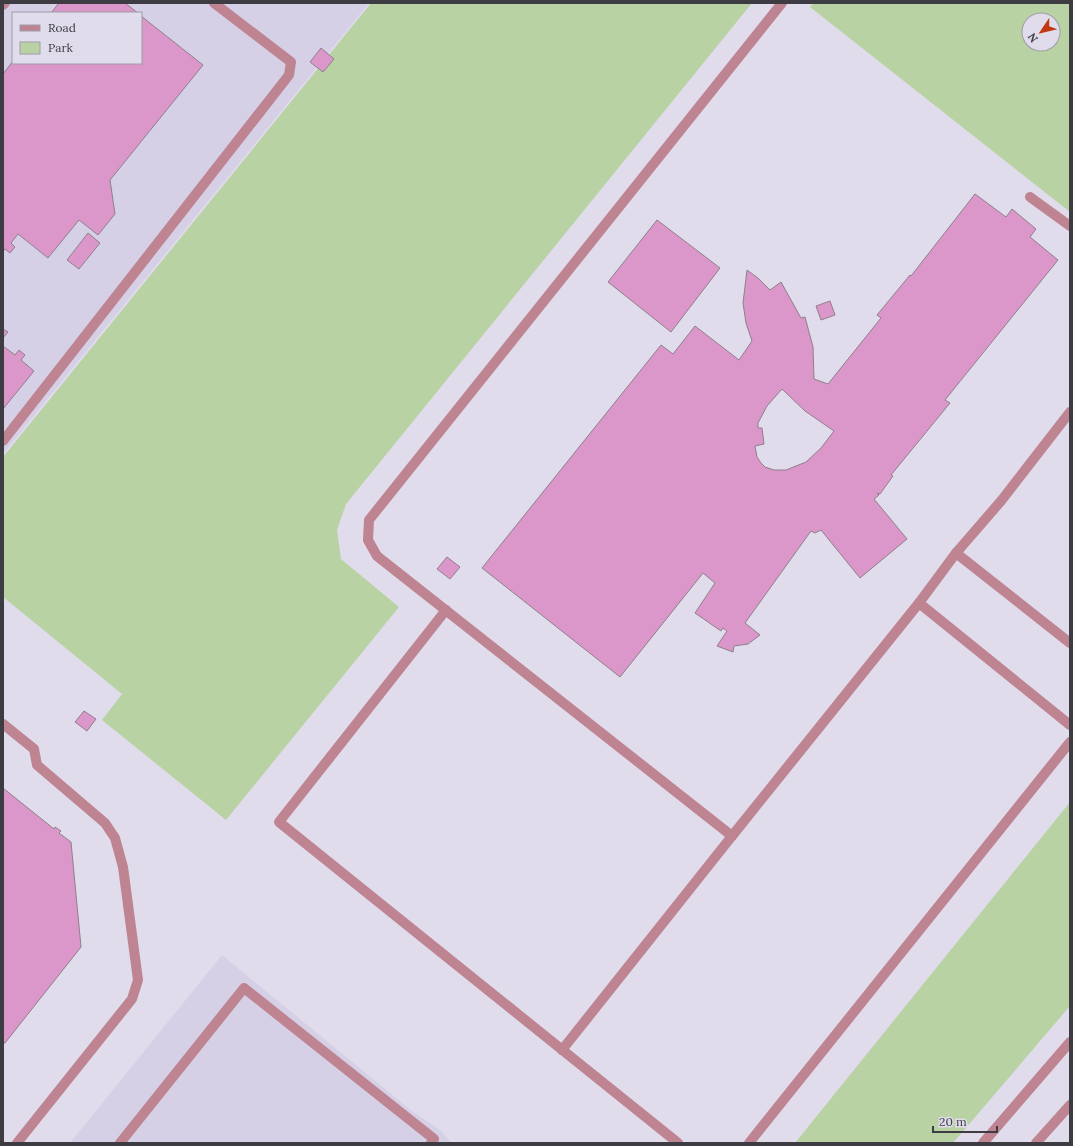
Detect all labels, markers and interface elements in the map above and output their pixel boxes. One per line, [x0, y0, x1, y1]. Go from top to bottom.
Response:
legend [12, 12, 142, 64]
north arrow [1021, 12, 1061, 52]
text: Road [48, 20, 76, 35]
text: N [1024, 30, 1041, 45]
text: Park [48, 40, 74, 55]
scale bar [933, 1108, 997, 1134]
text: 20 m [939, 1114, 967, 1129]

